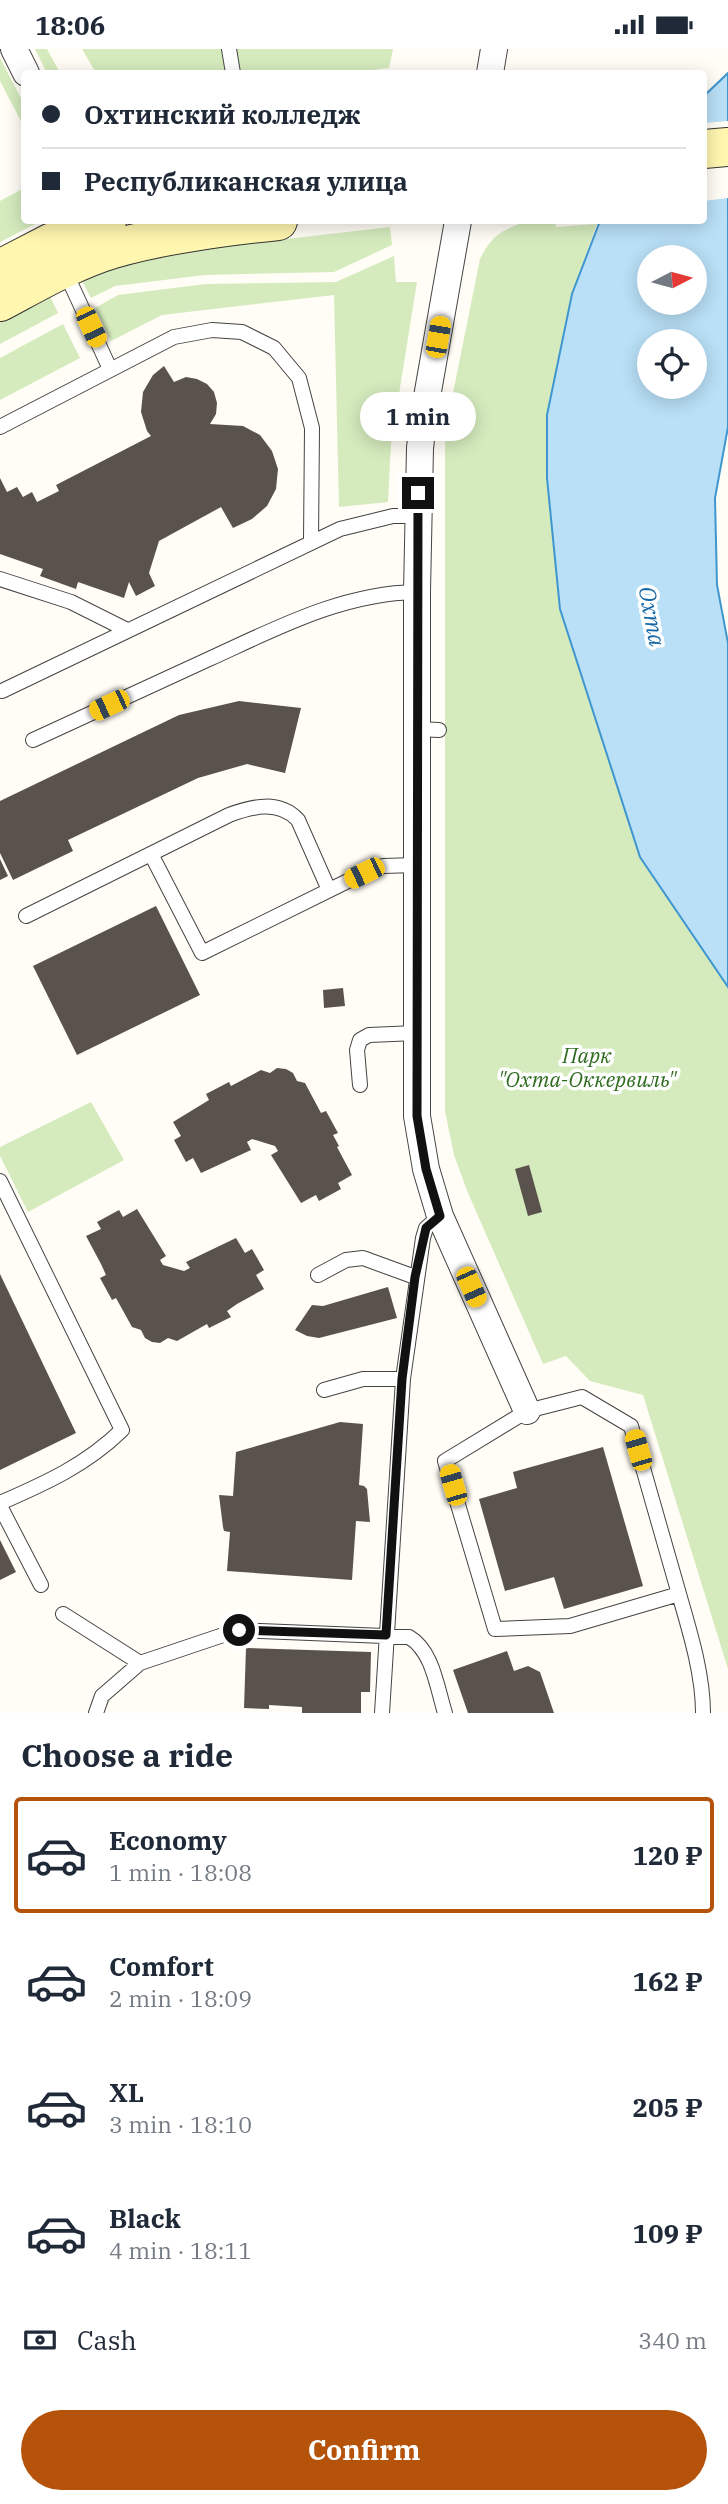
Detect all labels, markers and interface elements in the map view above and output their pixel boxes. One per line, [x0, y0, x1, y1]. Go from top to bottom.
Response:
text: 18:06 [35, 8, 105, 42]
text: Охтинский колледж [84, 97, 360, 131]
text: Республиканская улица [84, 164, 408, 198]
north arrow [637, 245, 707, 315]
map controls [637, 245, 707, 399]
car [73, 304, 110, 350]
car [425, 314, 452, 360]
button: locate [637, 329, 707, 399]
callout: 1 min [360, 391, 476, 441]
text: 1 min [386, 401, 450, 431]
route end [402, 477, 434, 509]
water label: Охта [633, 583, 674, 649]
car [86, 687, 133, 723]
car [341, 854, 388, 892]
park label: Парк "Охта-Оккервиль" [498, 1041, 678, 1093]
car [453, 1264, 490, 1310]
car [623, 1427, 654, 1473]
car [438, 1462, 469, 1508]
route start [223, 1614, 255, 1646]
text: Choose a ride [21, 1734, 233, 1776]
text: Economy [109, 1823, 227, 1857]
icon: car [25, 1824, 88, 1887]
text: 120 ₽ [632, 1838, 703, 1872]
text: 1 min · 18:08 [109, 1857, 252, 1887]
text: Comfort [109, 1949, 214, 1983]
icon: car [25, 1950, 88, 2013]
text: 162 ₽ [632, 1964, 703, 1998]
text: 2 min · 18:09 [109, 1983, 252, 2013]
text: XL [109, 2075, 144, 2109]
icon: car [25, 2076, 88, 2139]
text: 205 ₽ [632, 2090, 703, 2124]
text: 3 min · 18:10 [109, 2109, 252, 2139]
text: Black [109, 2201, 181, 2235]
icon: car [25, 2202, 88, 2265]
text: 109 ₽ [632, 2216, 703, 2250]
text: 4 min · 18:11 [109, 2235, 252, 2265]
icon: cash [21, 2321, 59, 2359]
text: Cash [77, 2323, 137, 2357]
text: 340 m [638, 2325, 707, 2355]
button: Confirm [21, 2410, 707, 2490]

